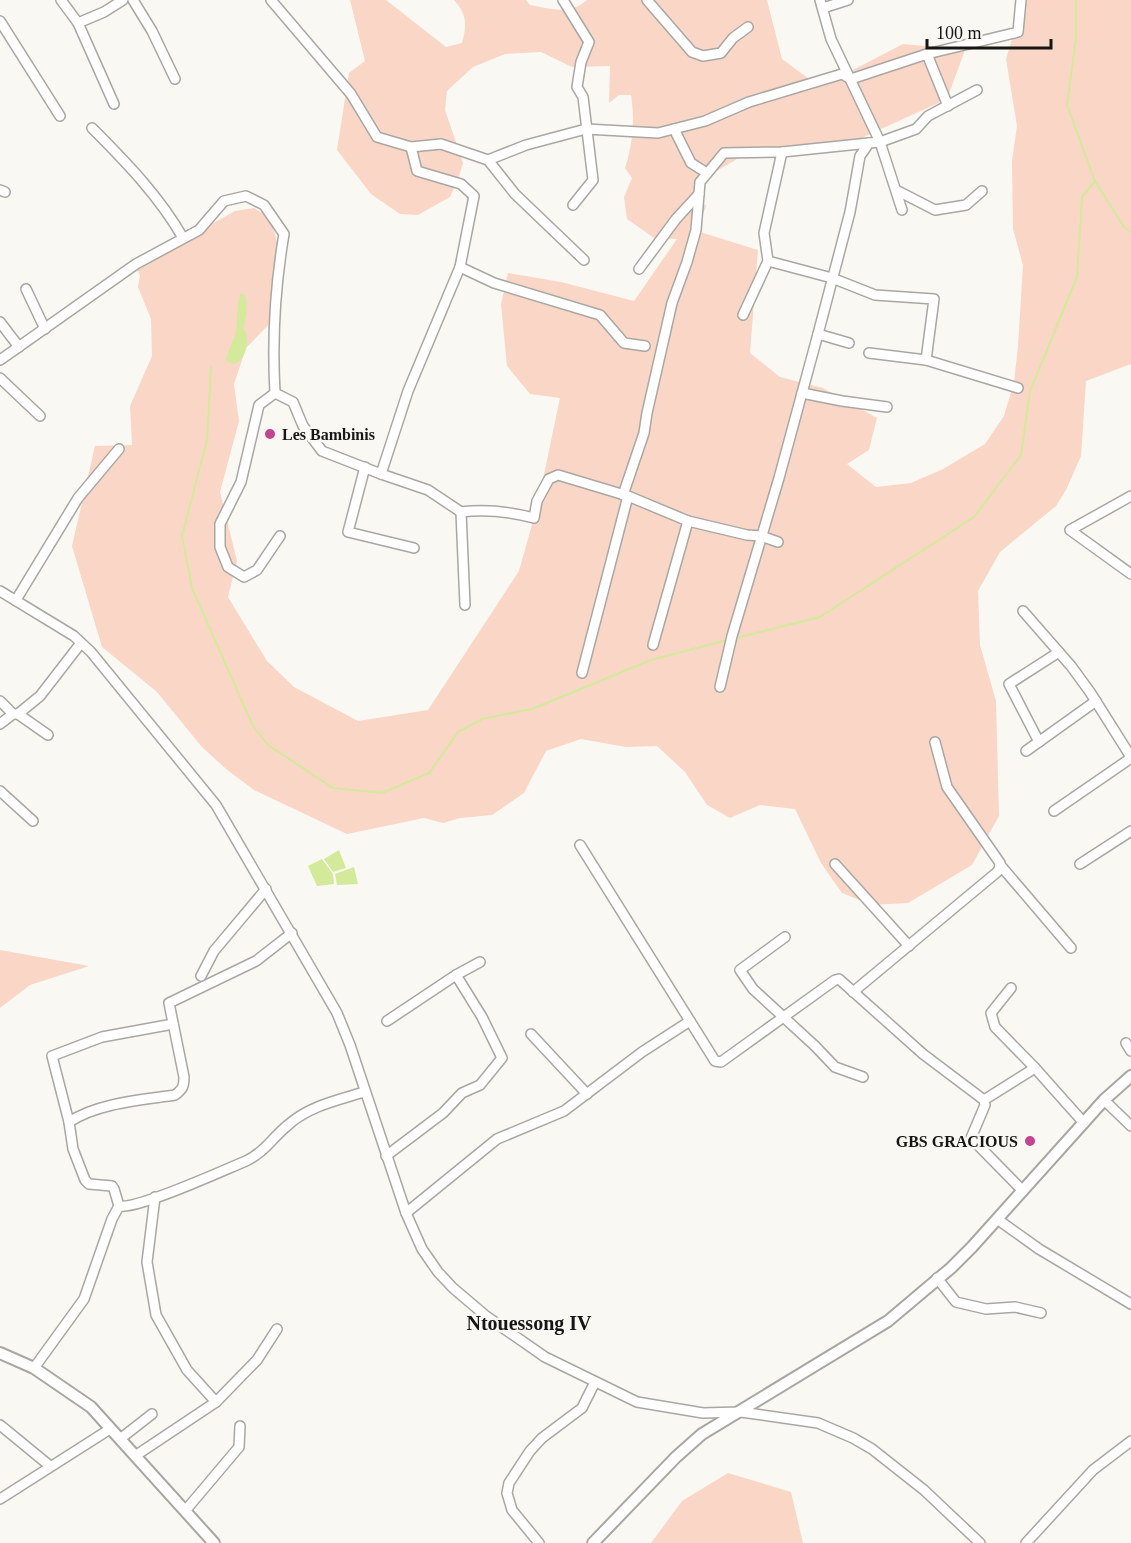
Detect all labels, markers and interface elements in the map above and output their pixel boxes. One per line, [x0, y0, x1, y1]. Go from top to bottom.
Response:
scale bar [927, 12, 1052, 50]
text: 100 m [936, 23, 982, 43]
place label: Les Bambinis [282, 426, 375, 443]
marker: Les Bambinis [263, 427, 277, 441]
place label: GBS GRACIOUS [896, 1133, 1018, 1150]
marker: GBS GRACIOUS [1023, 1134, 1037, 1148]
district label: Ntouessong IV [466, 1312, 592, 1335]

